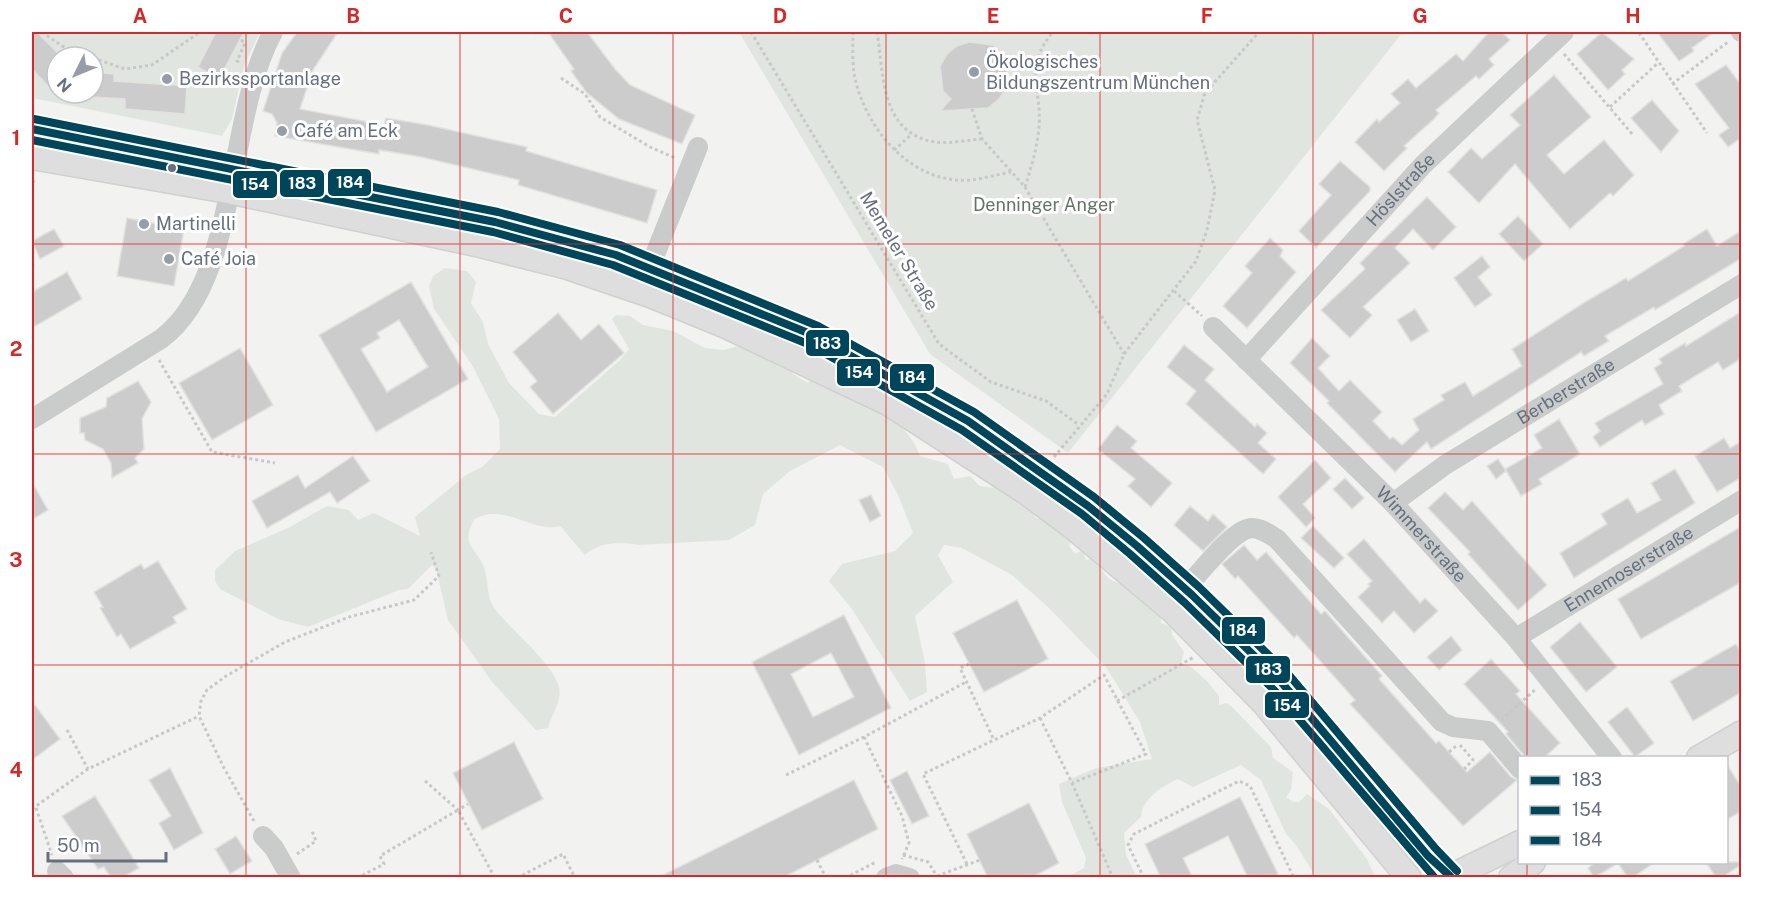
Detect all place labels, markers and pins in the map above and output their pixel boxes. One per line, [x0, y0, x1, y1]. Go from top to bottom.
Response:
place label: Ökologisches Bildungszentrum München [986, 50, 1210, 93]
marker: Ökologisches Bildungszentrum München [967, 65, 981, 79]
place label: Bezirkssportanlage [179, 68, 341, 89]
marker: Bezirkssportanlage [160, 72, 174, 86]
place label: Café am Eck [294, 120, 398, 141]
marker: Café am Eck [275, 124, 289, 138]
unlabelled marker [166, 162, 178, 174]
place label: Martinelli [156, 213, 236, 234]
marker: Martinelli [137, 217, 151, 231]
place label: Café Joia [181, 248, 256, 269]
marker: Café Joia [162, 252, 176, 266]

